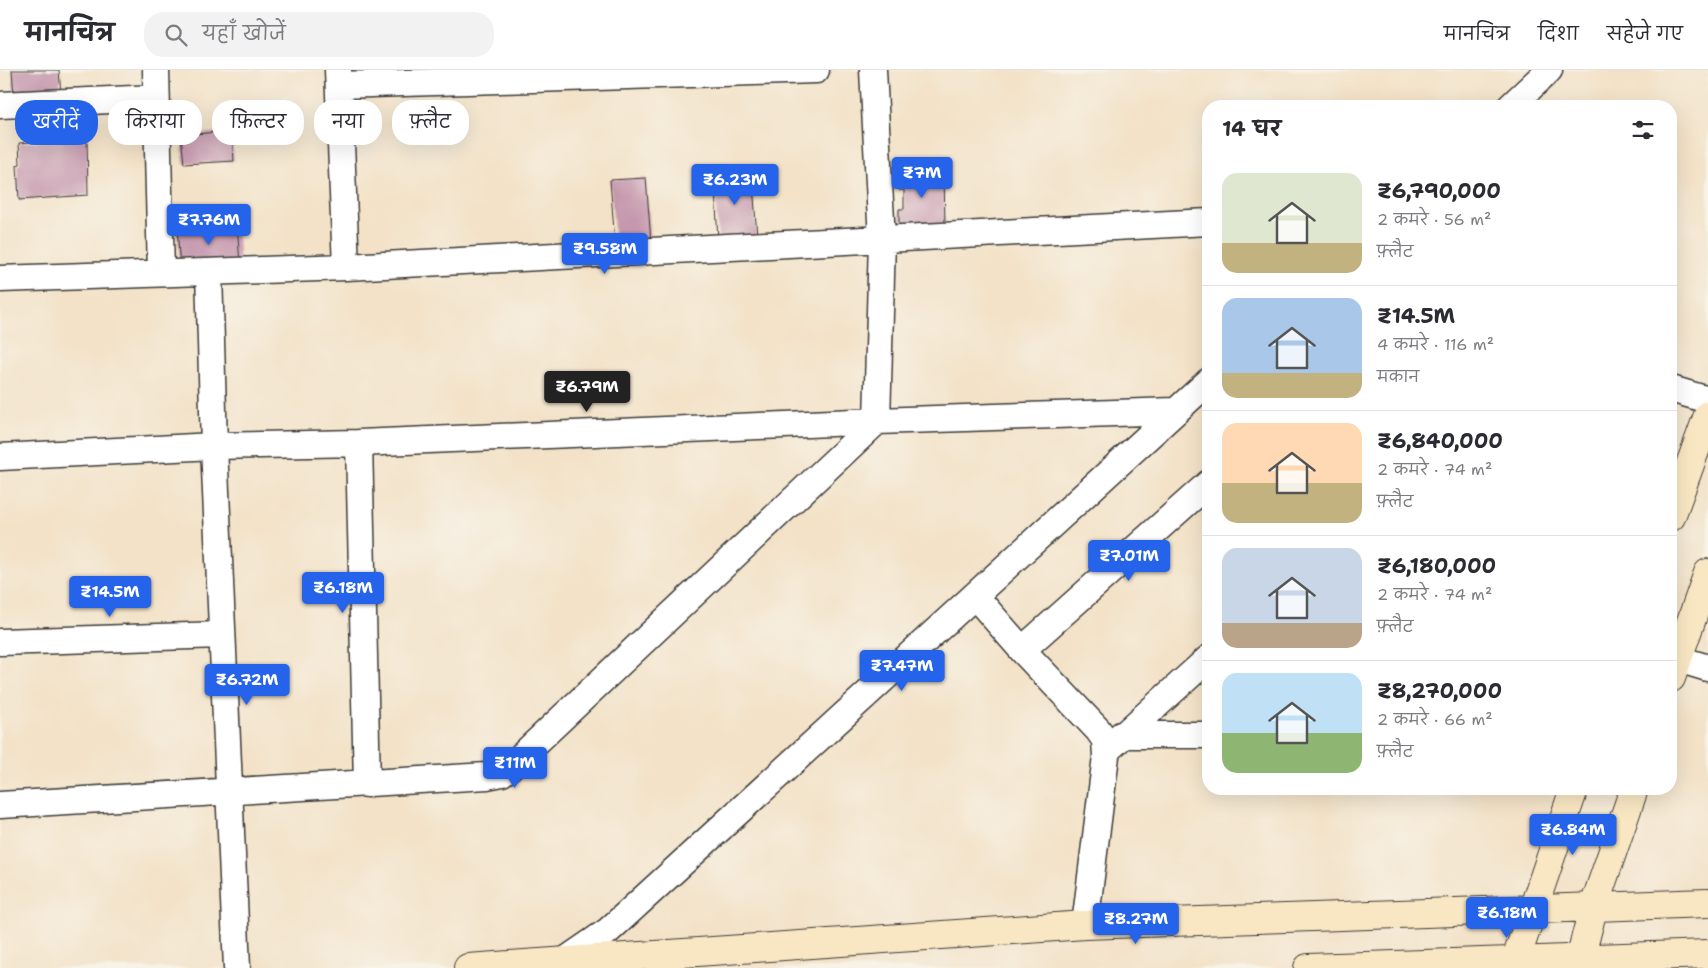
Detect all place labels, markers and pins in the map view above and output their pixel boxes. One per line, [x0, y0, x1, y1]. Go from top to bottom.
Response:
pin: ₹7M [898, 156, 946, 199]
pin: ₹6.23M [694, 164, 776, 206]
pin: ₹7.76M [168, 204, 250, 246]
pin: ₹9.58M [564, 232, 646, 275]
pin: ₹6.79M [546, 370, 628, 413]
pin: ₹7.01M [1088, 540, 1170, 582]
pin: ₹6.18M [302, 572, 384, 614]
pin: ₹14.5M [69, 576, 151, 618]
pin: ₹7.47M [861, 650, 943, 692]
pin: ₹6.72M [206, 664, 288, 706]
pin: ₹11M [485, 746, 545, 789]
pin: ₹6.84M [1532, 814, 1614, 856]
pin: ₹6.18M [1466, 896, 1548, 939]
pin: ₹8.27M [1095, 902, 1177, 945]

